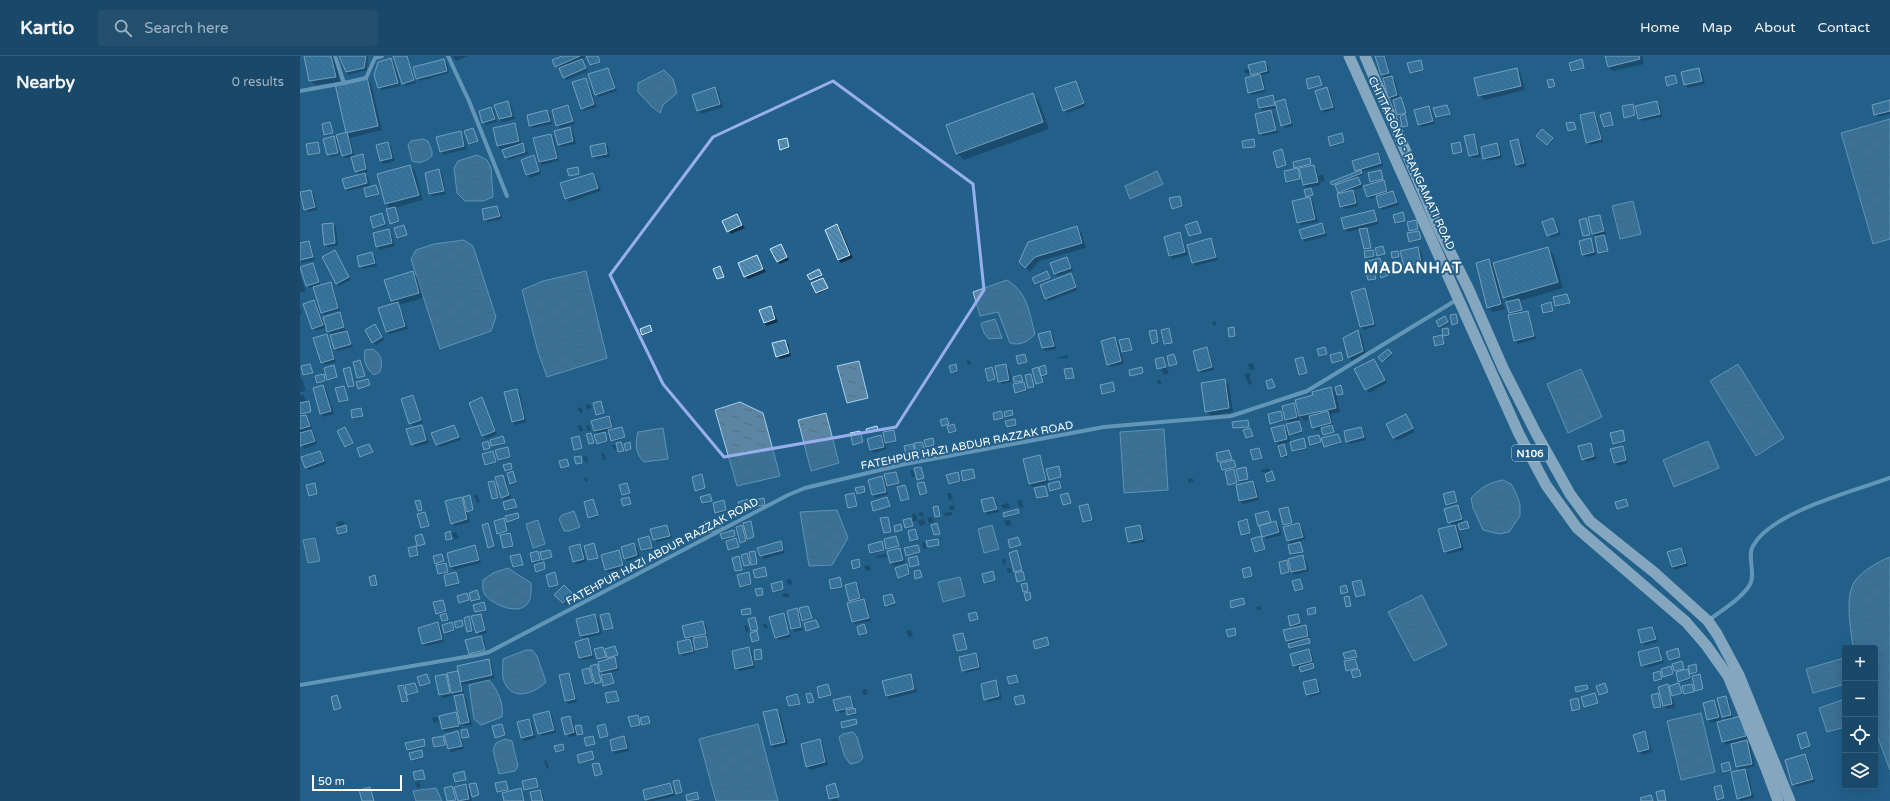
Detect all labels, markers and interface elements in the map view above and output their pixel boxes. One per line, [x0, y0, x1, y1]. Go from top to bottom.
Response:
search box [98, 10, 378, 46]
text: Kartio [20, 17, 74, 39]
icon: search [112, 17, 134, 39]
text: Search here [144, 19, 229, 37]
text: Home [1640, 19, 1680, 36]
text: Map [1702, 19, 1732, 36]
text: About [1754, 19, 1796, 36]
text: Contact [1818, 19, 1870, 36]
text: Nearby [16, 72, 75, 93]
text: 0 results [232, 74, 284, 90]
street label: CHITTAGONG - RANGAMATI ROAD [1366, 74, 1458, 252]
district label: MADANHAT [1364, 259, 1462, 277]
street label: FATEHPUR HAZI ABDUR RAZZAK ROAD [860, 418, 1075, 473]
road number: N106 [1512, 445, 1548, 461]
street label: FATEHPUR HAZI ABDUR RAZZAK ROAD [564, 495, 761, 608]
map controls [1842, 645, 1878, 789]
button: + [1842, 645, 1878, 681]
button: − [1842, 681, 1878, 717]
button: locate [1842, 717, 1878, 753]
button: layers [1842, 753, 1878, 789]
scale bar [312, 773, 402, 792]
text: 50 m [318, 775, 345, 788]

